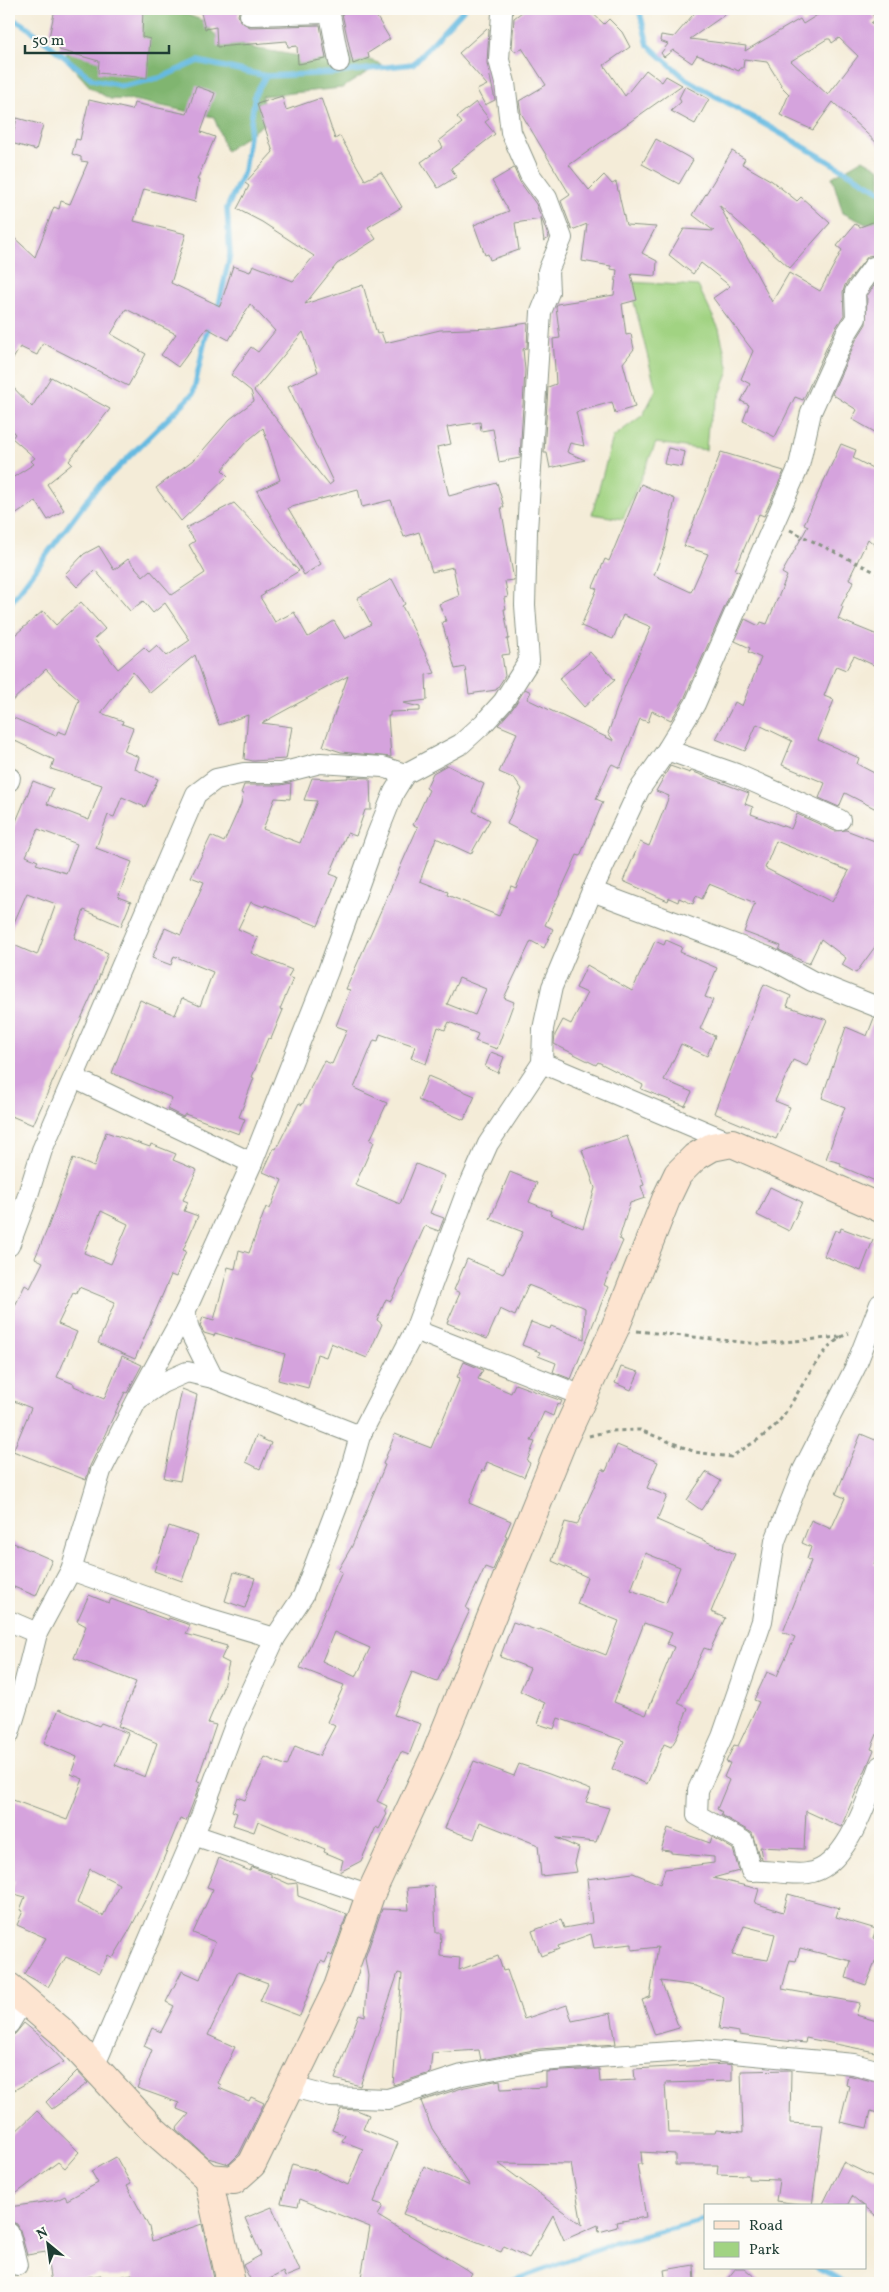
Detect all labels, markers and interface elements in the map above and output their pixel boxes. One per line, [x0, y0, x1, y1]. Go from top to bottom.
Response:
scale bar [25, 22, 169, 54]
text: 50 m [32, 31, 64, 52]
legend [704, 2204, 866, 2270]
text: Road [749, 2216, 783, 2237]
north arrow [22, 2220, 72, 2270]
text: N [33, 2223, 51, 2245]
text: Park [749, 2240, 780, 2261]

